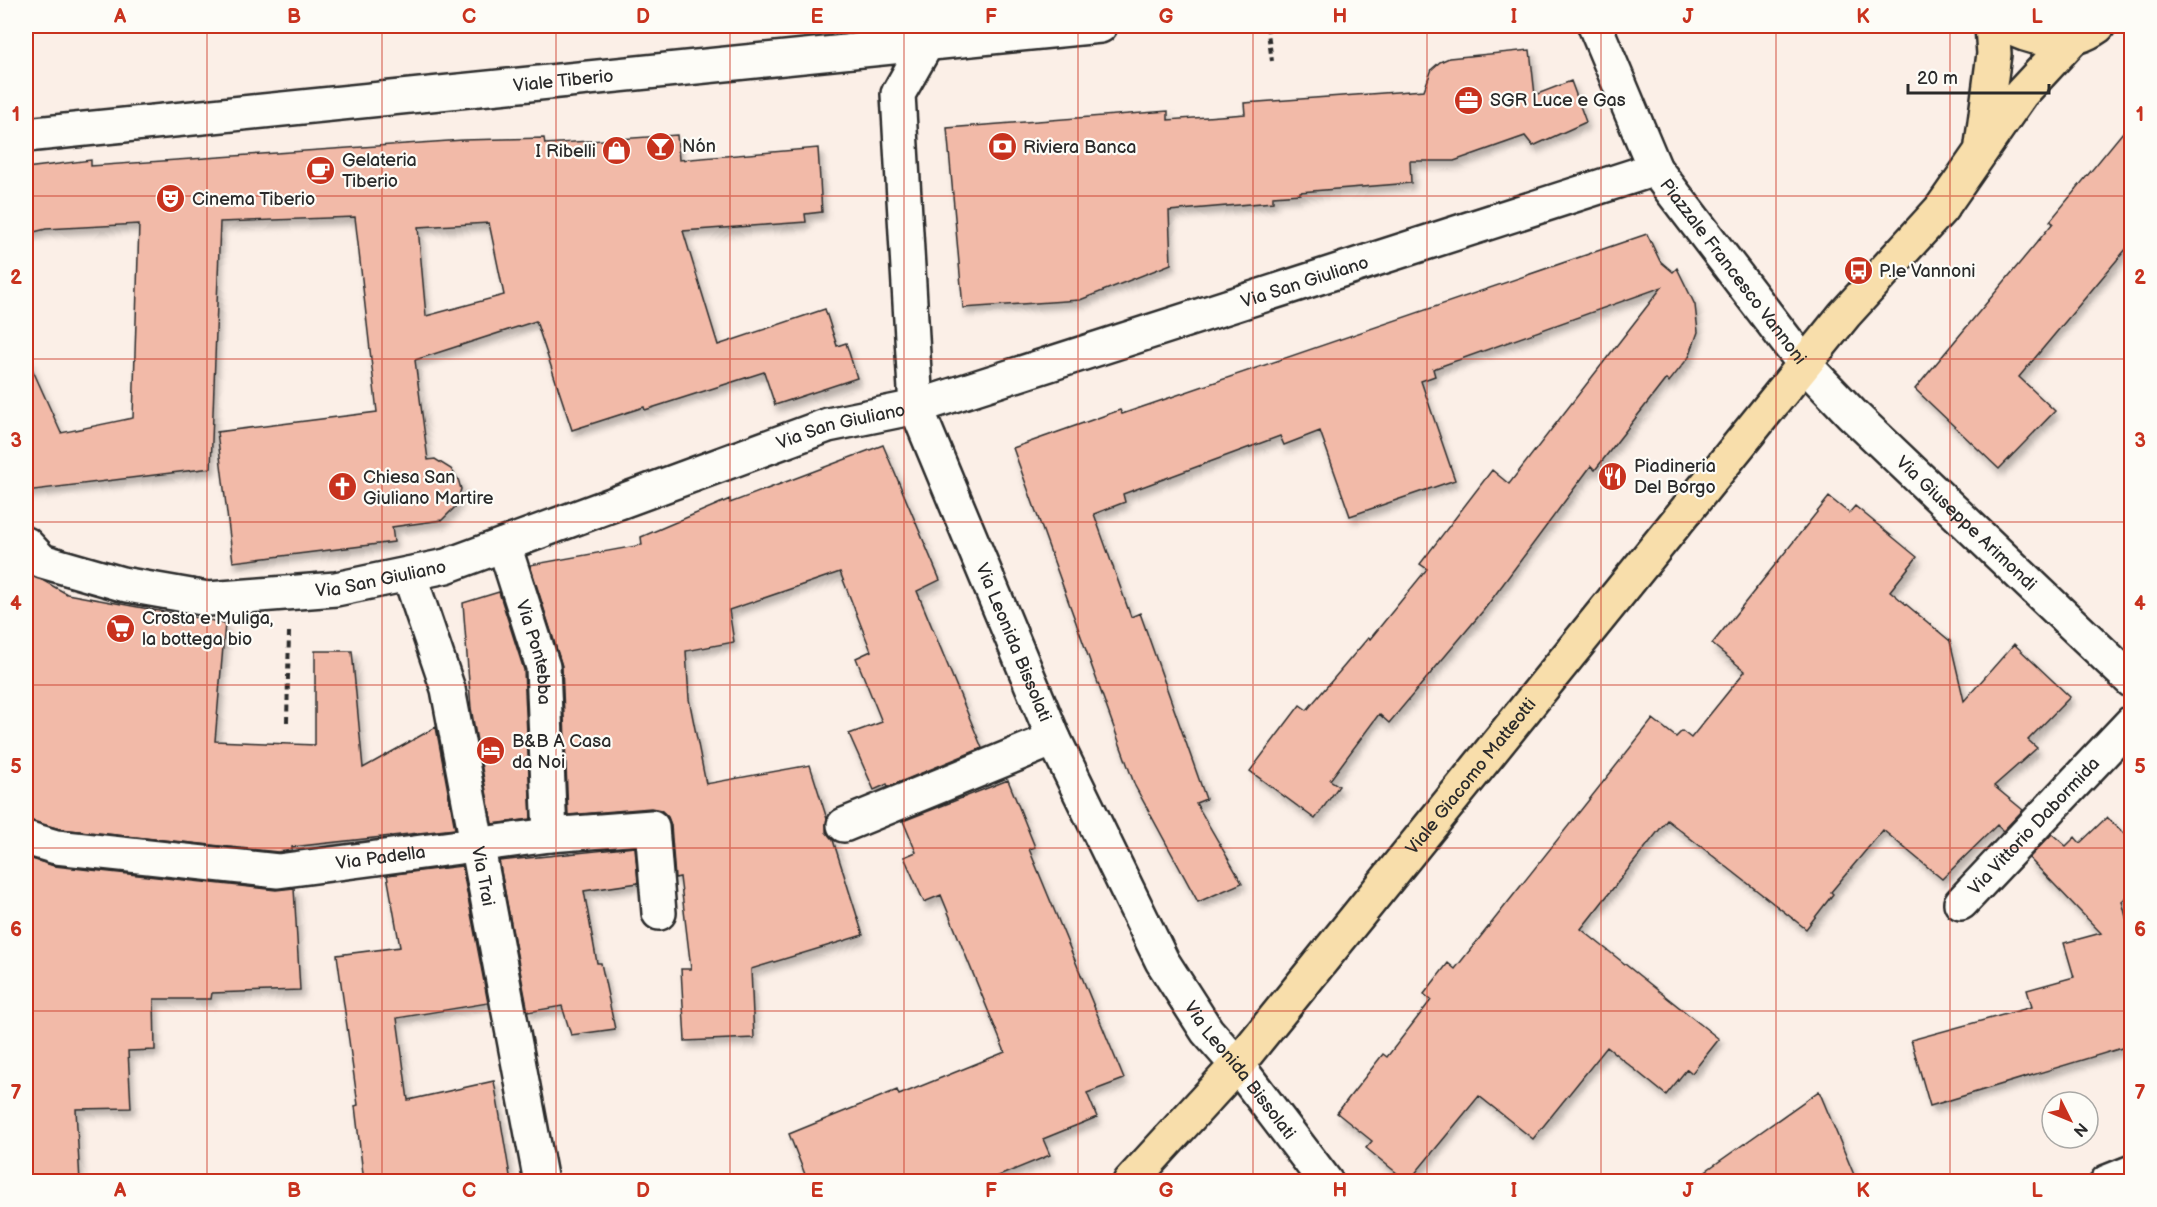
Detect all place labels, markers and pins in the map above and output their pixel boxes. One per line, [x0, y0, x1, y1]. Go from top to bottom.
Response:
office icon: SGR Luce e Gas [1453, 84, 1485, 116]
place label: SGR Luce e Gas [1490, 90, 1626, 111]
bar icon: Nón [645, 130, 677, 162]
bank icon: Riviera Banca [986, 131, 1018, 163]
shop icon: I Ribelli [601, 135, 633, 167]
place label: Nón [682, 136, 716, 157]
place label: Riviera Banca [1023, 137, 1137, 158]
place label: I Ribelli [536, 141, 596, 162]
place label: Gelateria Tiberio [342, 150, 417, 192]
cafe icon: Gelateria Tiberio [305, 154, 337, 186]
theatre icon: Cinema Tiberio [155, 183, 187, 215]
place label: Cinema Tiberio [192, 189, 315, 210]
bus stop icon: P.le Vannoni [1842, 255, 1874, 287]
place label: P.le Vannoni [1879, 261, 1976, 282]
place label: Piadineria Del Borgo [1634, 456, 1716, 498]
restaurant icon: Piadineria Del Borgo [1597, 460, 1629, 492]
place label: Chiesa San Giuliano Martire [363, 467, 494, 509]
church icon: Chiesa San Giuliano Martire [326, 471, 358, 503]
place label: Crosta e Muliga, la bottega bio [142, 608, 273, 650]
supermarket icon: Crosta e Muliga, la bottega bio [105, 612, 137, 644]
place label: B&B A Casa da Noi [512, 731, 611, 773]
hotel icon: B&B A Casa da Noi [475, 735, 507, 767]

